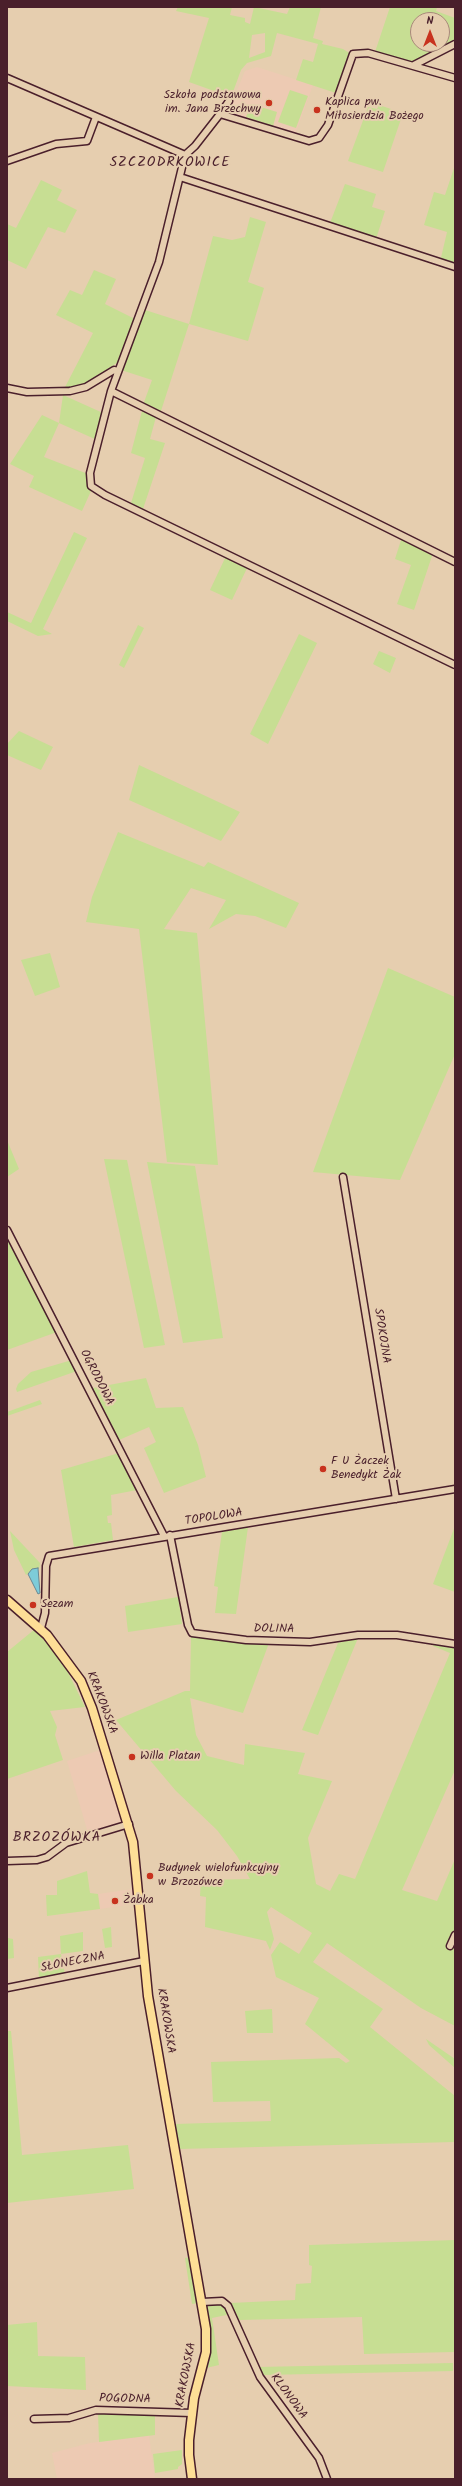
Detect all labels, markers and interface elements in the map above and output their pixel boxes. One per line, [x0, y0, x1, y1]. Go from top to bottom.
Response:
north arrow [410, 12, 450, 52]
text: N [427, 12, 433, 30]
place label: Szkoła podstawowa im. Jana Brzechwy [164, 89, 261, 117]
place label: Kaplica pw. Miłosierdzia Bożego [325, 96, 424, 124]
marker: Szkoła podstawowa im. Jana Brzechwy [264, 98, 274, 108]
marker: Kaplica pw. Miłosierdzia Bożego [312, 105, 322, 115]
district label: SZCZODRKOWICE [110, 156, 230, 172]
street label: SPOKOJNA [370, 1307, 392, 1365]
street label: OGRODOWA [76, 1348, 116, 1408]
place label: F U Żaczek Benedykt Żak [331, 1455, 401, 1483]
marker: F U Żaczek Benedykt Żak [318, 1464, 328, 1474]
street label: TOPOLOWA [184, 1506, 244, 1530]
place label: Sezam [41, 1598, 73, 1612]
marker: Sezam [28, 1600, 38, 1610]
street label: DOLINA [253, 1622, 295, 1638]
street label: KRAKOWSKA [82, 1670, 120, 1736]
place label: Willa Platan [140, 1750, 200, 1764]
marker: Willa Platan [127, 1752, 137, 1762]
district label: BRZOZÓWKA [13, 1831, 101, 1847]
place label: Budynek wielofunkcyjny w Brzozówce [158, 1862, 278, 1890]
marker: Budynek wielofunkcyjny w Brzozówce [145, 1871, 155, 1881]
place label: Żabka [123, 1894, 154, 1908]
marker: Żabka [110, 1896, 120, 1906]
street label: SŁONECZNA [40, 1950, 106, 1976]
street label: KRAKOWSKA [153, 1987, 177, 2055]
street label: KRAKOWSKA [174, 2341, 200, 2409]
street label: KLONOWA [267, 2371, 309, 2423]
street label: POGODNA [99, 2392, 151, 2408]

